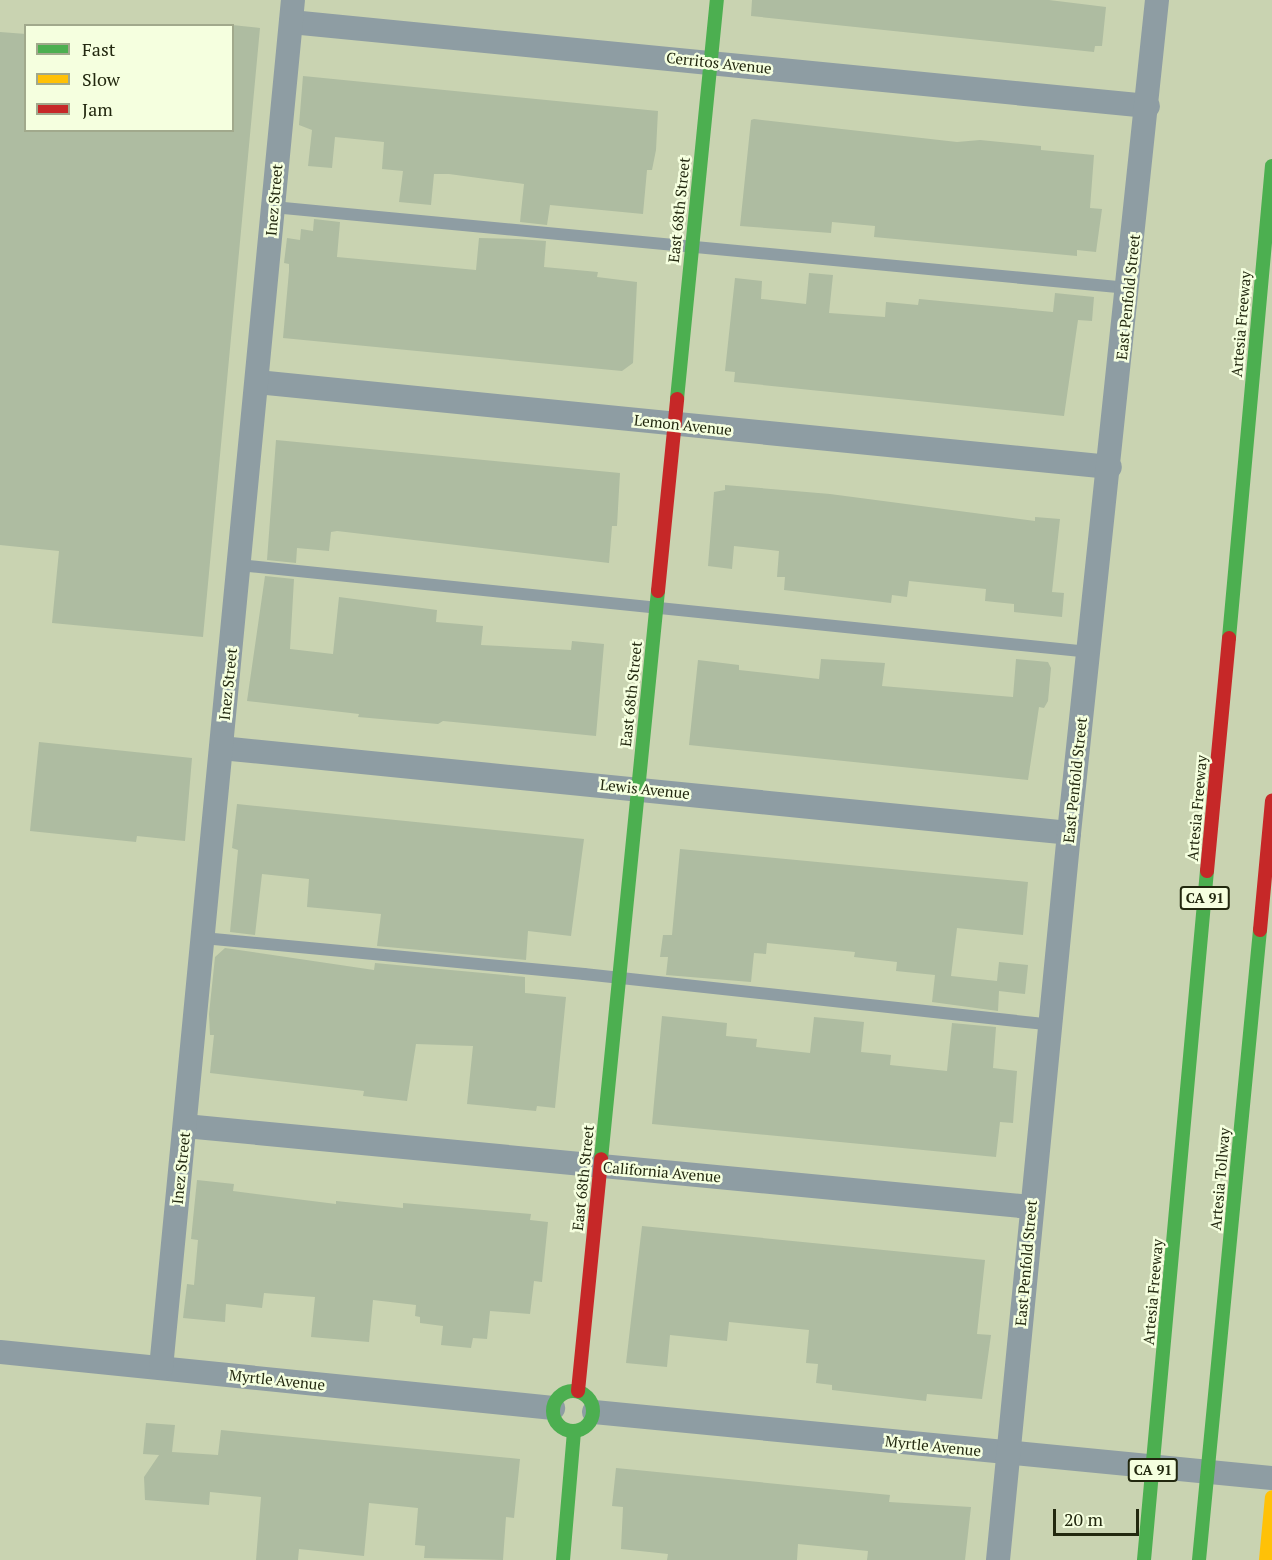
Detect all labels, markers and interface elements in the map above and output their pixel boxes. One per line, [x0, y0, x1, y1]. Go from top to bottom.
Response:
legend [24, 24, 234, 132]
text: Fast [82, 37, 115, 61]
street label: Cerritos Avenue [665, 49, 773, 77]
text: Slow [82, 67, 120, 91]
text: Jam [82, 97, 113, 121]
street label: East 68th Street [665, 156, 693, 264]
street label: Inez Street [262, 163, 286, 237]
street label: East Penfold Street [1112, 233, 1144, 361]
street label: Artesia Freeway [1227, 270, 1255, 378]
street label: Lemon Avenue [633, 411, 733, 439]
street label: East 68th Street [617, 640, 645, 748]
street label: Inez Street [215, 647, 241, 721]
street label: East Penfold Street [1059, 716, 1091, 844]
street label: Artesia Freeway [1183, 754, 1211, 862]
street label: Lewis Avenue [599, 775, 691, 803]
road number: CA 91 [1180, 887, 1230, 909]
street label: East 68th Street [569, 1124, 597, 1232]
street label: Artesia Tollway [1207, 1127, 1233, 1231]
street label: Inez Street [168, 1131, 194, 1205]
street label: California Avenue [602, 1158, 722, 1186]
street label: East Penfold Street [1012, 1199, 1040, 1327]
street label: Artesia Freeway [1139, 1238, 1167, 1346]
street label: Myrtle Avenue [228, 1366, 326, 1394]
street label: Myrtle Avenue [884, 1432, 982, 1460]
road number: CA 91 [1128, 1459, 1178, 1481]
scale bar [1056, 1497, 1142, 1535]
text: 20 m [1064, 1507, 1103, 1531]

